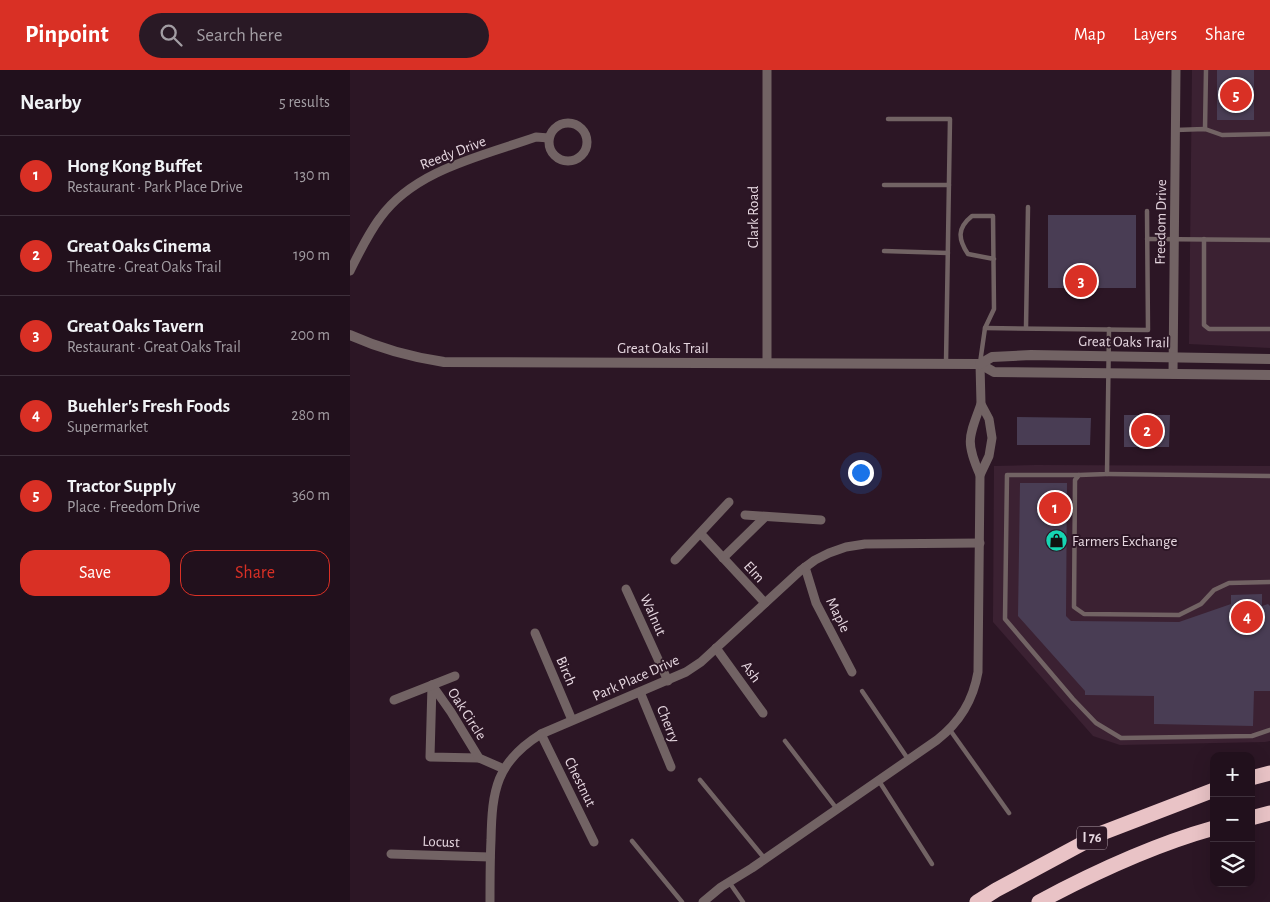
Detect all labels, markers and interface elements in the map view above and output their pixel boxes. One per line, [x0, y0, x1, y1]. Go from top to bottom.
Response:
search box [139, 13, 489, 58]
icon: search [157, 21, 185, 49]
text: Pinpoint [25, 23, 109, 47]
text: Search here [197, 26, 283, 45]
text: Map [1074, 26, 1105, 44]
text: Layers [1133, 26, 1177, 44]
text: Share [1205, 26, 1245, 44]
pin: 5 [1220, 76, 1252, 114]
text: Nearby [20, 92, 81, 113]
text: 5 results [279, 94, 330, 110]
street label: Reedy Drive [418, 134, 488, 172]
text: Hong Kong Buffet [67, 157, 202, 176]
text: 1 [33, 167, 39, 183]
text: 130 m [294, 167, 330, 183]
text: Restaurant · Park Place Drive [67, 179, 243, 195]
street label: Freedom Drive [1153, 179, 1169, 265]
street label: Clark Road [746, 186, 761, 248]
text: Great Oaks Cinema [67, 237, 211, 256]
text: 2 [32, 247, 40, 263]
text: 190 m [293, 247, 330, 263]
text: Theatre · Great Oaks Trail [67, 259, 222, 275]
pin: 3 [1065, 262, 1097, 300]
text: Great Oaks Tavern [67, 317, 204, 336]
text: 3 [33, 327, 39, 343]
text: 200 m [290, 327, 330, 343]
street label: Great Oaks Trail [1078, 334, 1170, 350]
text: Restaurant · Great Oaks Trail [67, 339, 241, 355]
street label: Great Oaks Trail [617, 341, 709, 356]
text: Buehler's Fresh Foods [67, 397, 230, 416]
text: 4 [32, 407, 40, 423]
text: 280 m [291, 407, 330, 423]
pin: 2 [1131, 412, 1163, 450]
text: Supermarket [67, 419, 148, 435]
your location [848, 460, 874, 486]
text: Tractor Supply [67, 477, 176, 496]
text: 5 [33, 487, 39, 503]
text: 360 m [292, 487, 330, 503]
pin: 1 [1039, 489, 1071, 527]
text: Place · Freedom Drive [67, 499, 200, 515]
shop icon: Farmers Exchange [1044, 529, 1068, 553]
place label: Farmers Exchange [1072, 534, 1177, 549]
button: Save [20, 550, 170, 596]
button: Share [180, 550, 330, 596]
street label: Elm [741, 559, 767, 585]
street label: Walnut [637, 592, 669, 638]
street label: Maple [823, 595, 853, 635]
pin: 4 [1231, 598, 1263, 636]
street label: Park Place Drive [590, 652, 682, 704]
street label: Birch [553, 654, 579, 688]
street label: Ash [738, 659, 764, 685]
street label: Oak Circle [445, 685, 489, 743]
street label: Cherry [654, 703, 682, 745]
map controls [1210, 752, 1255, 887]
button: + [1210, 752, 1255, 797]
street label: Chestnut [562, 755, 598, 809]
button: − [1210, 797, 1255, 842]
road number: I 76 [1077, 826, 1107, 850]
street label: Locust [422, 834, 460, 850]
button: layers [1210, 842, 1255, 887]

